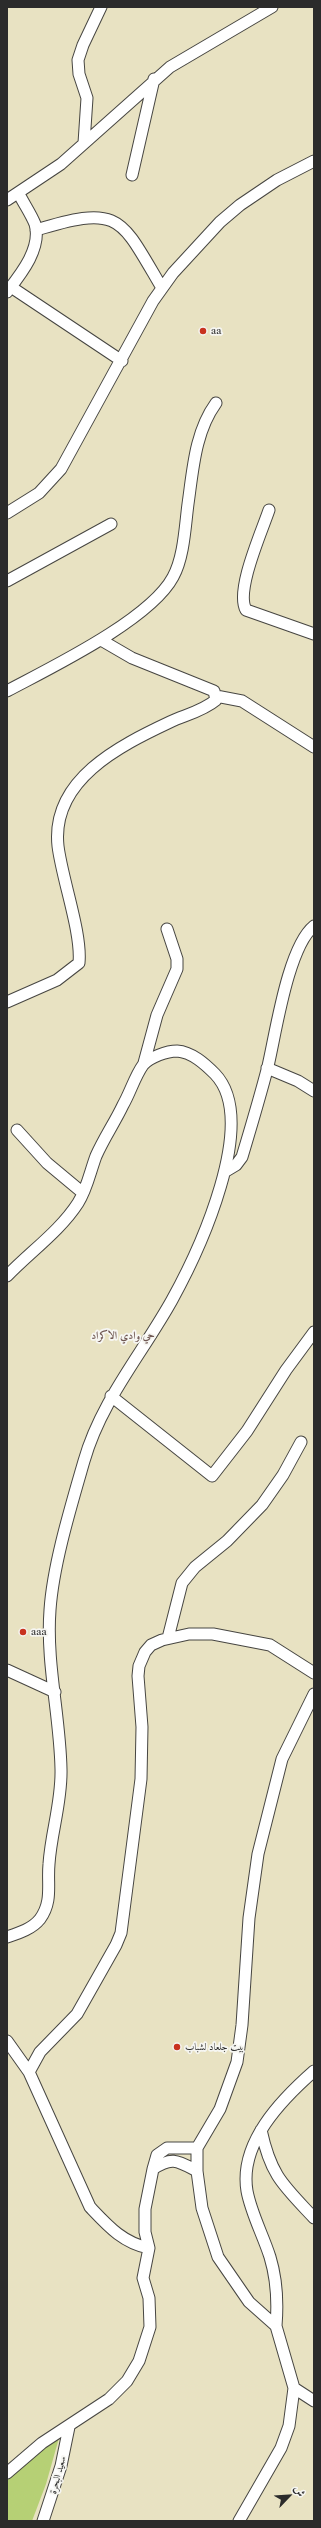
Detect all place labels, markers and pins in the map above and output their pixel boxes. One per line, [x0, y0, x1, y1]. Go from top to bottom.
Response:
place label: aa [211, 325, 222, 337]
marker: aa [198, 326, 208, 336]
place label: aaa [31, 1626, 47, 1638]
marker: aaa [18, 1627, 28, 1637]
place label: بيت جلعاد لشباب [185, 2041, 244, 2053]
marker: بيت جلعاد لشباب [172, 2042, 182, 2052]

